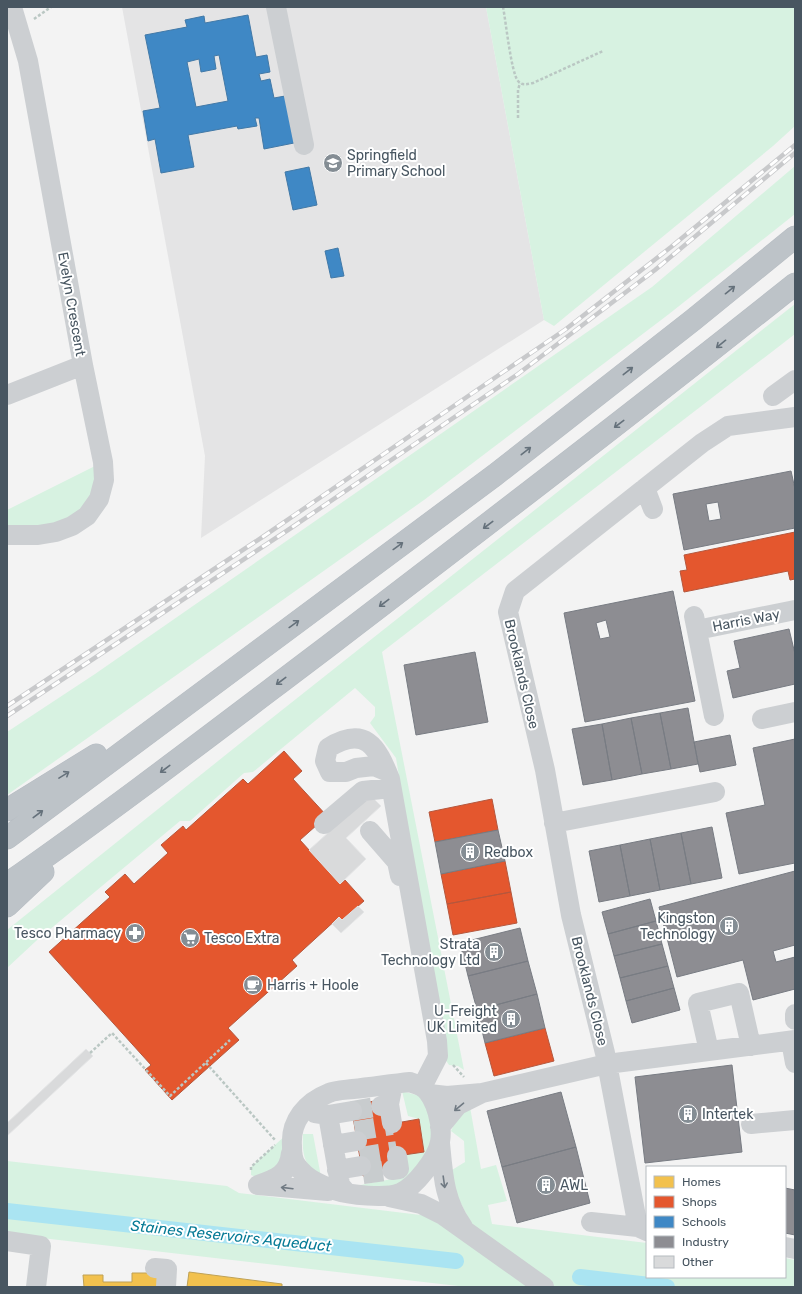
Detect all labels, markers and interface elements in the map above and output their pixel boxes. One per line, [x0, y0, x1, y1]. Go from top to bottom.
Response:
place label: Springfield Primary School [347, 147, 445, 180]
school or university icon: Springfield Primary School [322, 152, 344, 174]
street label: Evelyn Crescent [54, 251, 89, 358]
one-way arrow [725, 285, 736, 294]
one-way arrow [715, 339, 726, 348]
one-way arrow [623, 366, 634, 375]
one-way arrow [613, 420, 624, 429]
one-way arrow [521, 447, 532, 455]
one-way arrow [482, 520, 493, 529]
one-way arrow [393, 542, 404, 551]
one-way arrow [379, 599, 390, 607]
street label: Harris Way [711, 606, 782, 635]
street label: Brooklands Close [501, 618, 542, 731]
one-way arrow [288, 619, 299, 628]
one-way arrow [276, 677, 287, 686]
one-way arrow [160, 765, 171, 774]
one-way arrow [58, 770, 70, 778]
one-way arrow [32, 810, 43, 818]
building icon: Redbox [459, 841, 481, 863]
place label: Redbox [484, 844, 533, 861]
place label: Kingston Technology [640, 910, 715, 943]
building icon: Kingston Technology [718, 915, 740, 937]
pharmacy icon: Tesco Pharmacy [124, 922, 146, 944]
place label: Tesco Pharmacy [14, 925, 121, 942]
supermarket icon: Tesco Extra [179, 927, 201, 949]
place label: Tesco Extra [204, 930, 279, 947]
street label: Brooklands Close [568, 935, 611, 1048]
place label: Strata Technology Ltd [381, 936, 480, 969]
building icon: Strata Technology Ltd [483, 941, 505, 963]
cafe icon: Harris + Hoole [242, 974, 264, 996]
place label: Harris + Hoole [267, 977, 359, 994]
place label: U-Freight UK Limited [427, 1003, 498, 1036]
building icon: U-Freight UK Limited [500, 1008, 522, 1030]
one-way arrow [454, 1102, 464, 1111]
building icon: Intertek [677, 1103, 699, 1125]
place label: Intertek [702, 1106, 754, 1123]
legend [646, 1166, 786, 1278]
building icon: AWL [535, 1174, 557, 1196]
one-way arrow [440, 1175, 448, 1188]
text: Homes [682, 1175, 721, 1189]
place label: AWL [560, 1177, 588, 1194]
one-way arrow [281, 1185, 294, 1192]
text: Shops [682, 1195, 717, 1209]
text: Schools [682, 1215, 726, 1229]
water label: Staines Reservoirs Aqueduct [130, 1217, 332, 1256]
text: Industry [682, 1235, 729, 1249]
text: Other [682, 1255, 714, 1269]

